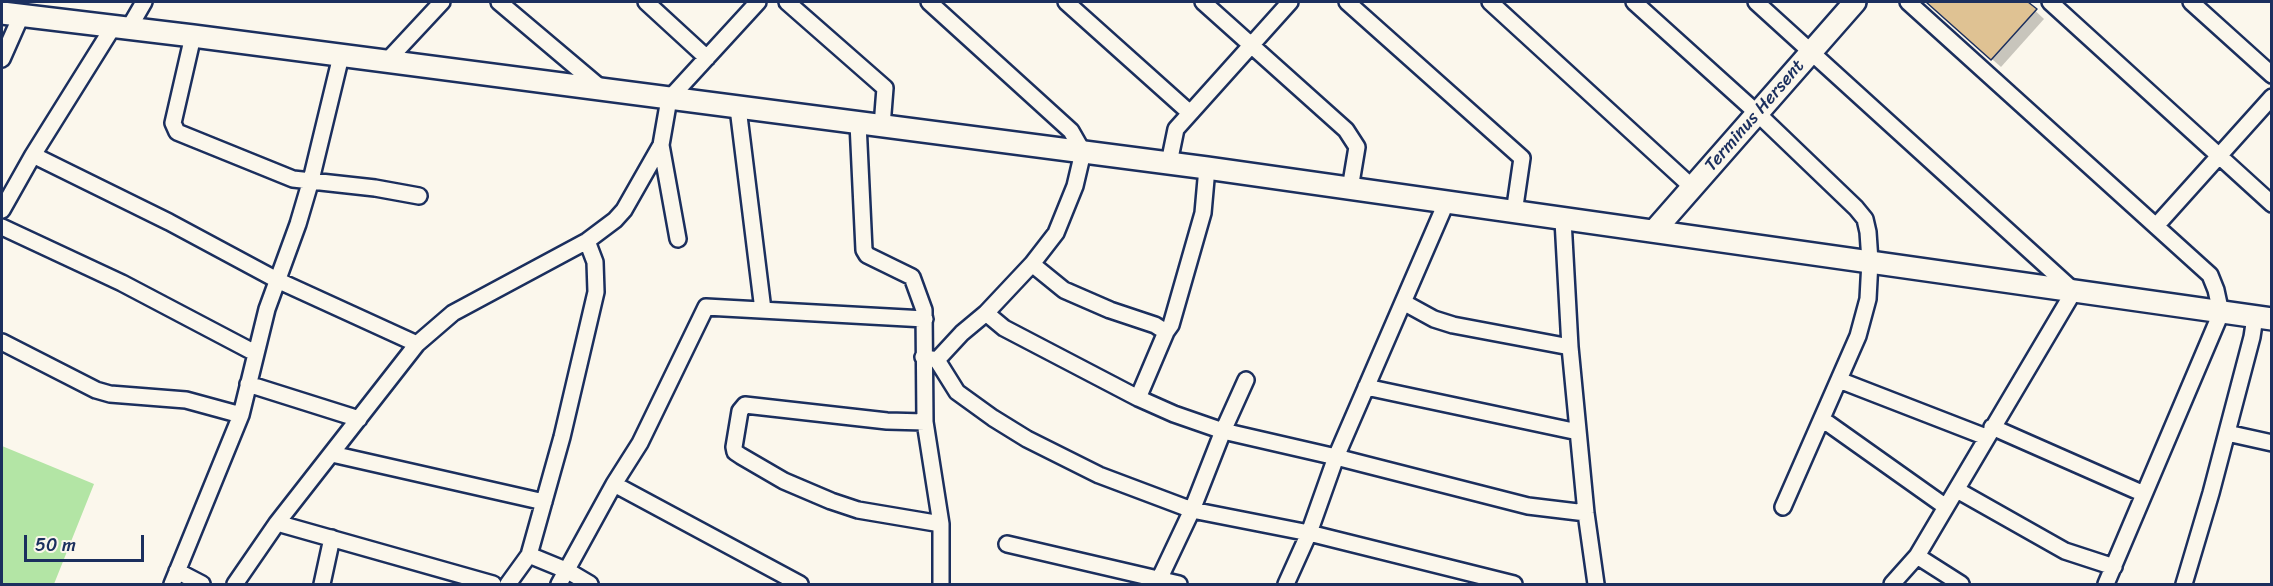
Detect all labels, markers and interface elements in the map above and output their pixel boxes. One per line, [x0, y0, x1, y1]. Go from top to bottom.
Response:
street label: Terminus Hersent [1701, 56, 1809, 176]
scale bar [27, 523, 147, 561]
text: 50 m [35, 529, 76, 561]

